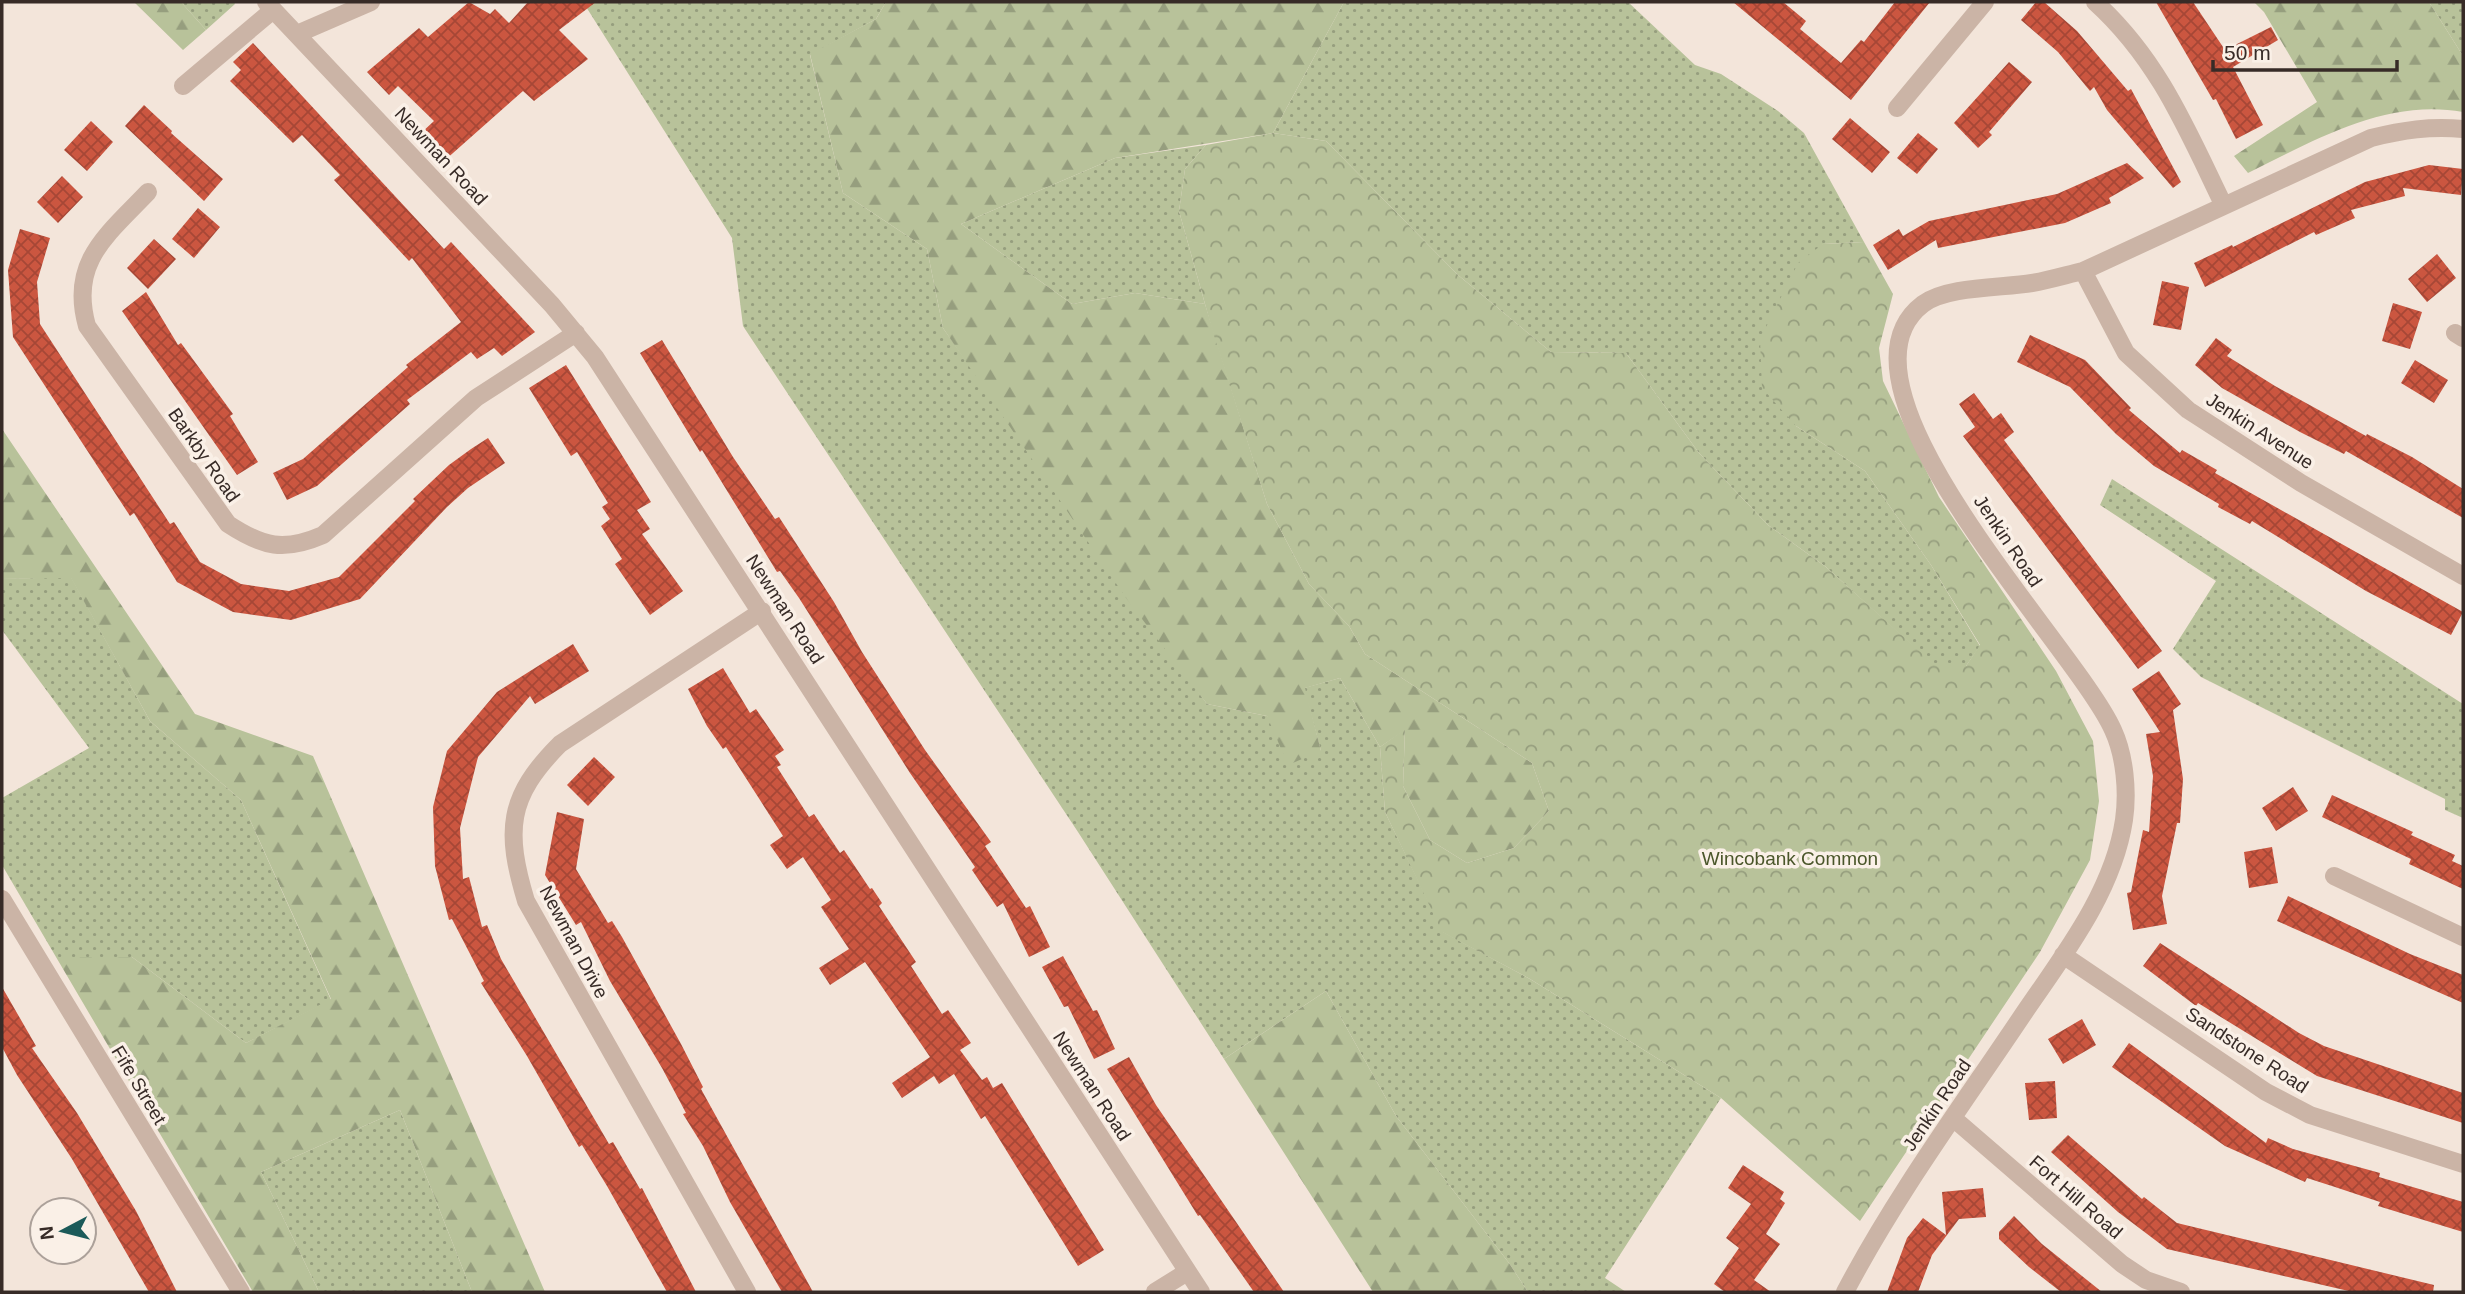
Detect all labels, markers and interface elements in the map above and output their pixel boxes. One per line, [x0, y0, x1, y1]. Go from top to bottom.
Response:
scale bar [2213, 28, 2397, 72]
text: 50 m [2224, 41, 2271, 64]
street label: Newman Road [390, 103, 492, 209]
street label: Jenkin Avenue [2203, 389, 2317, 473]
street label: Barkby Road [164, 404, 244, 506]
street label: Jenkin Road [1970, 491, 2046, 591]
street label: Newman Road [742, 551, 828, 667]
park label: Wincobank Common [1702, 848, 1878, 869]
street label: Newman Drive [535, 882, 613, 1002]
street label: Sandstone Road [2182, 1003, 2312, 1097]
street label: Newman Road [1049, 1028, 1135, 1144]
street label: Fife Street [107, 1042, 171, 1129]
street label: Jenkin Road [1899, 1055, 1975, 1155]
street label: Fort Hill Road [2025, 1151, 2127, 1243]
north arrow [28, 1196, 98, 1266]
text: N [35, 1225, 58, 1241]

